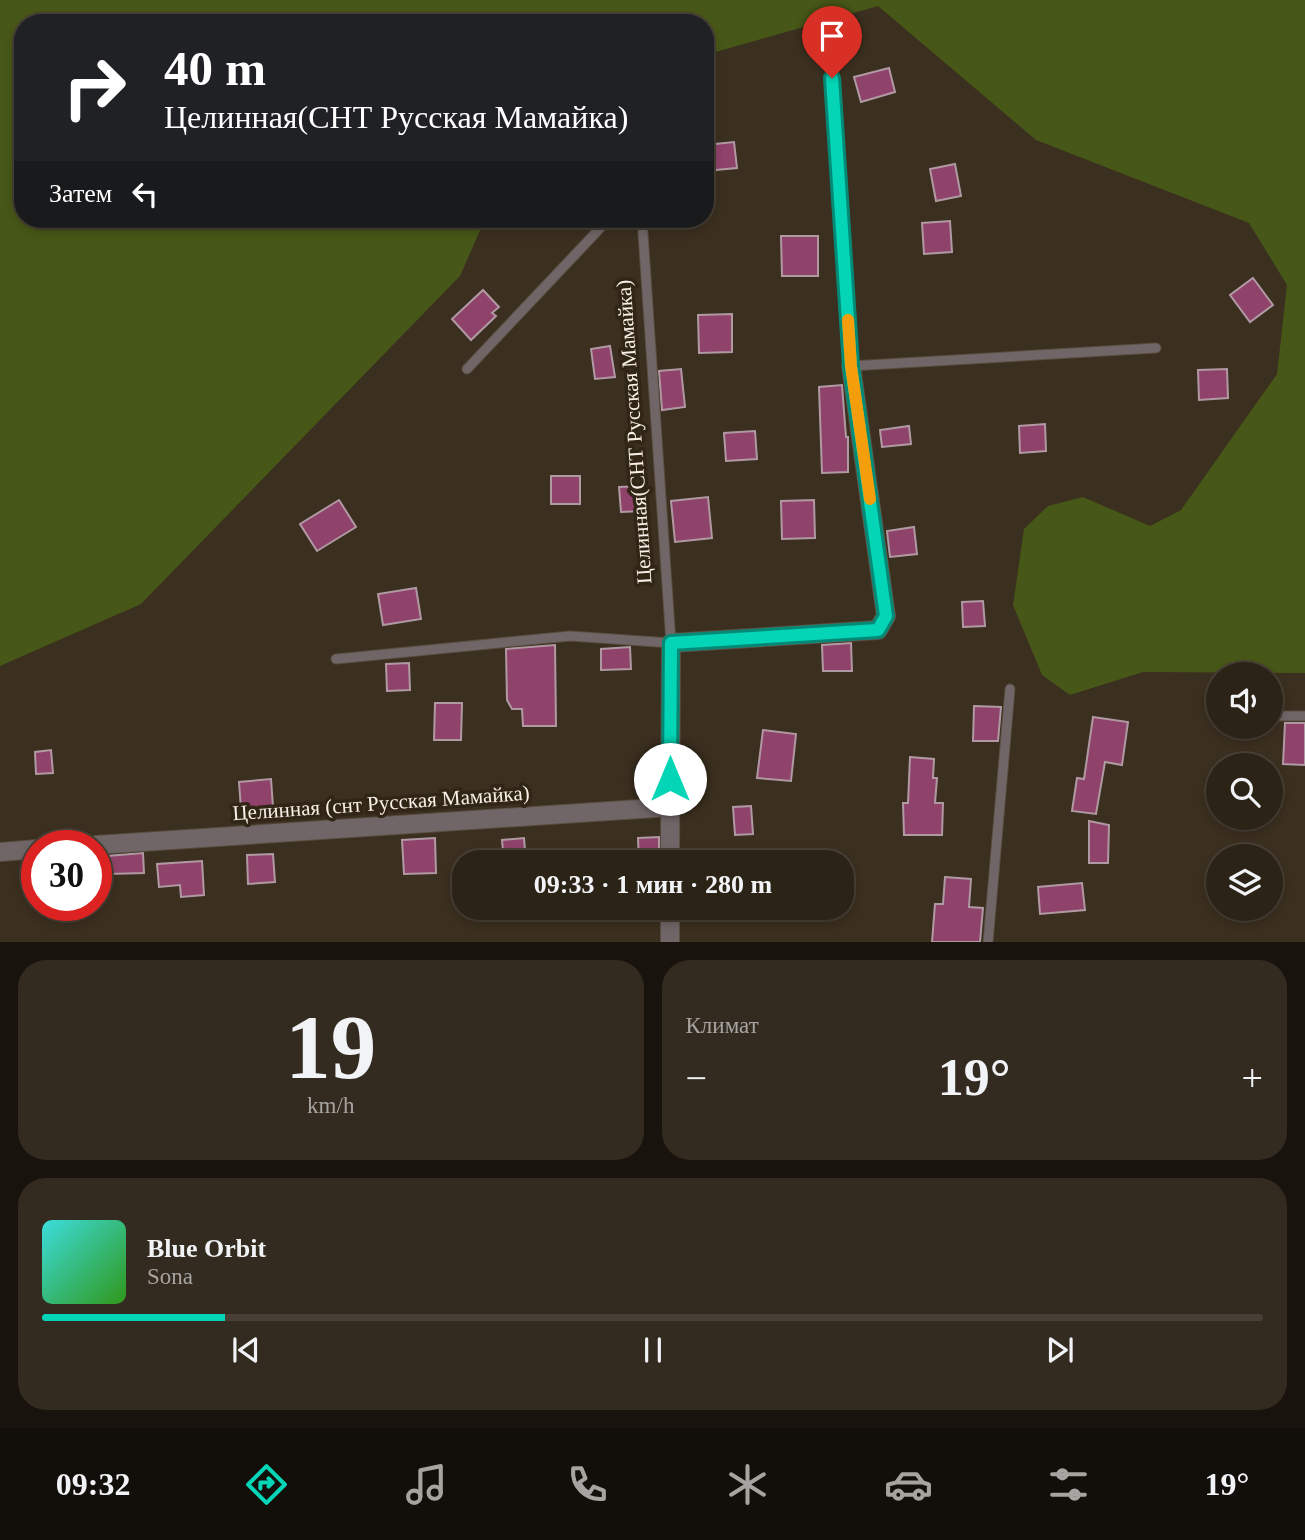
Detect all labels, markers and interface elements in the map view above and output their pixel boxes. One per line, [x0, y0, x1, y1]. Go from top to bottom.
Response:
pin [802, 6, 862, 78]
icon: arrive [813, 17, 851, 55]
text: 40 m [164, 41, 266, 96]
icon: right [49, 42, 140, 133]
text: Целинная(СНТ Русская Мамайка) [164, 99, 628, 135]
icon: left [126, 175, 164, 213]
text: Затем [49, 179, 112, 208]
street label: Целинная(СНТ Русская Мамайка) [611, 279, 657, 585]
map controls [1206, 662, 1283, 921]
button: sound [1206, 662, 1283, 739]
position arrow [633, 742, 707, 816]
button: search [1206, 753, 1283, 830]
street label: Целинная (снт Русская Мамайка) [232, 781, 530, 825]
speed limit sign: 30 [21, 830, 112, 921]
button: layers [1206, 844, 1283, 921]
text: 09:33 · 1 мин · 280 m [534, 870, 772, 899]
text: 19 [285, 997, 376, 1098]
text: Климат [686, 1013, 759, 1038]
text: 19° [938, 1049, 1011, 1106]
text: − [686, 1057, 707, 1099]
text: + [1242, 1057, 1263, 1099]
text: km/h [307, 1093, 354, 1118]
text: Blue Orbit [147, 1234, 266, 1263]
text: Sona [147, 1264, 193, 1289]
icon: previous [227, 1331, 265, 1369]
icon: pause [634, 1331, 672, 1369]
icon: next [1041, 1331, 1079, 1369]
icon: directions [242, 1460, 291, 1509]
icon: music [402, 1460, 451, 1509]
icon: phone [563, 1460, 612, 1509]
icon: climate [723, 1460, 772, 1509]
icon: car [884, 1460, 933, 1509]
icon: filters [1044, 1460, 1093, 1509]
text: 09:32 [56, 1466, 130, 1502]
text: 19° [1204, 1466, 1249, 1502]

